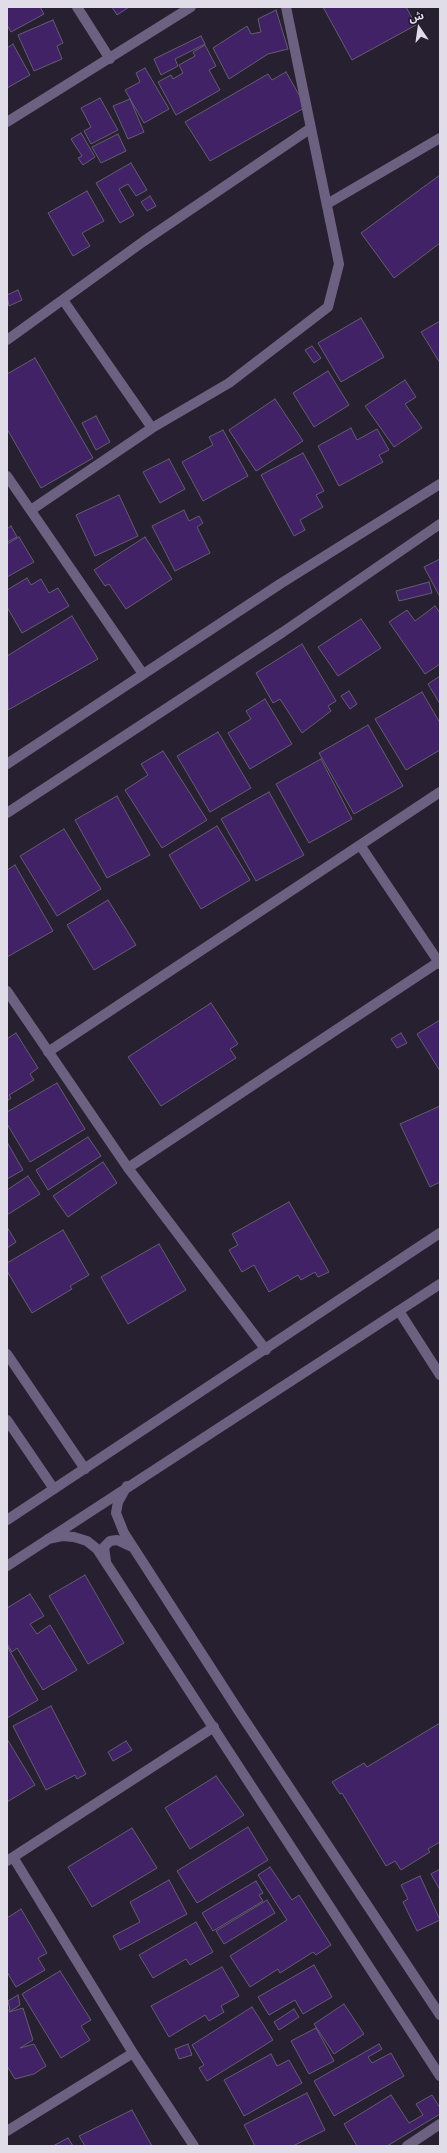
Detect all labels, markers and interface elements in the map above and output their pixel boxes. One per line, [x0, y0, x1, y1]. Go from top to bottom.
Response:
north arrow [399, 8, 439, 48]
text: ش [407, 8, 425, 25]

